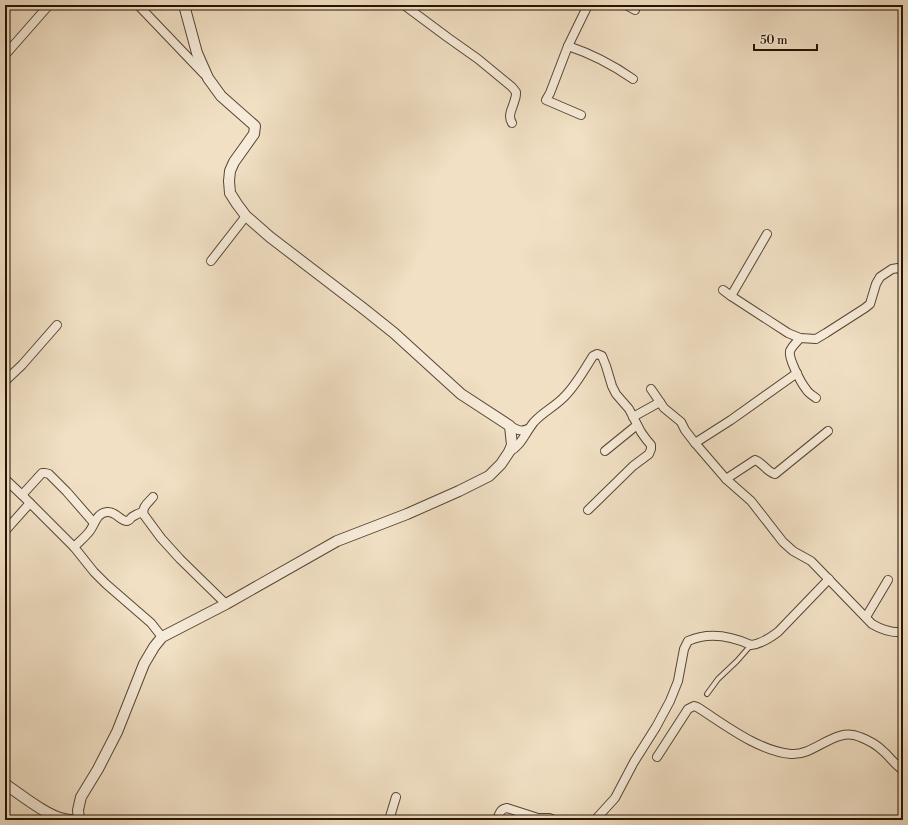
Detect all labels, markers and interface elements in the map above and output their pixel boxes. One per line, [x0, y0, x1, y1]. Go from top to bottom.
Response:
scale bar [754, 26, 817, 52]
text: 50 m [760, 33, 788, 48]

